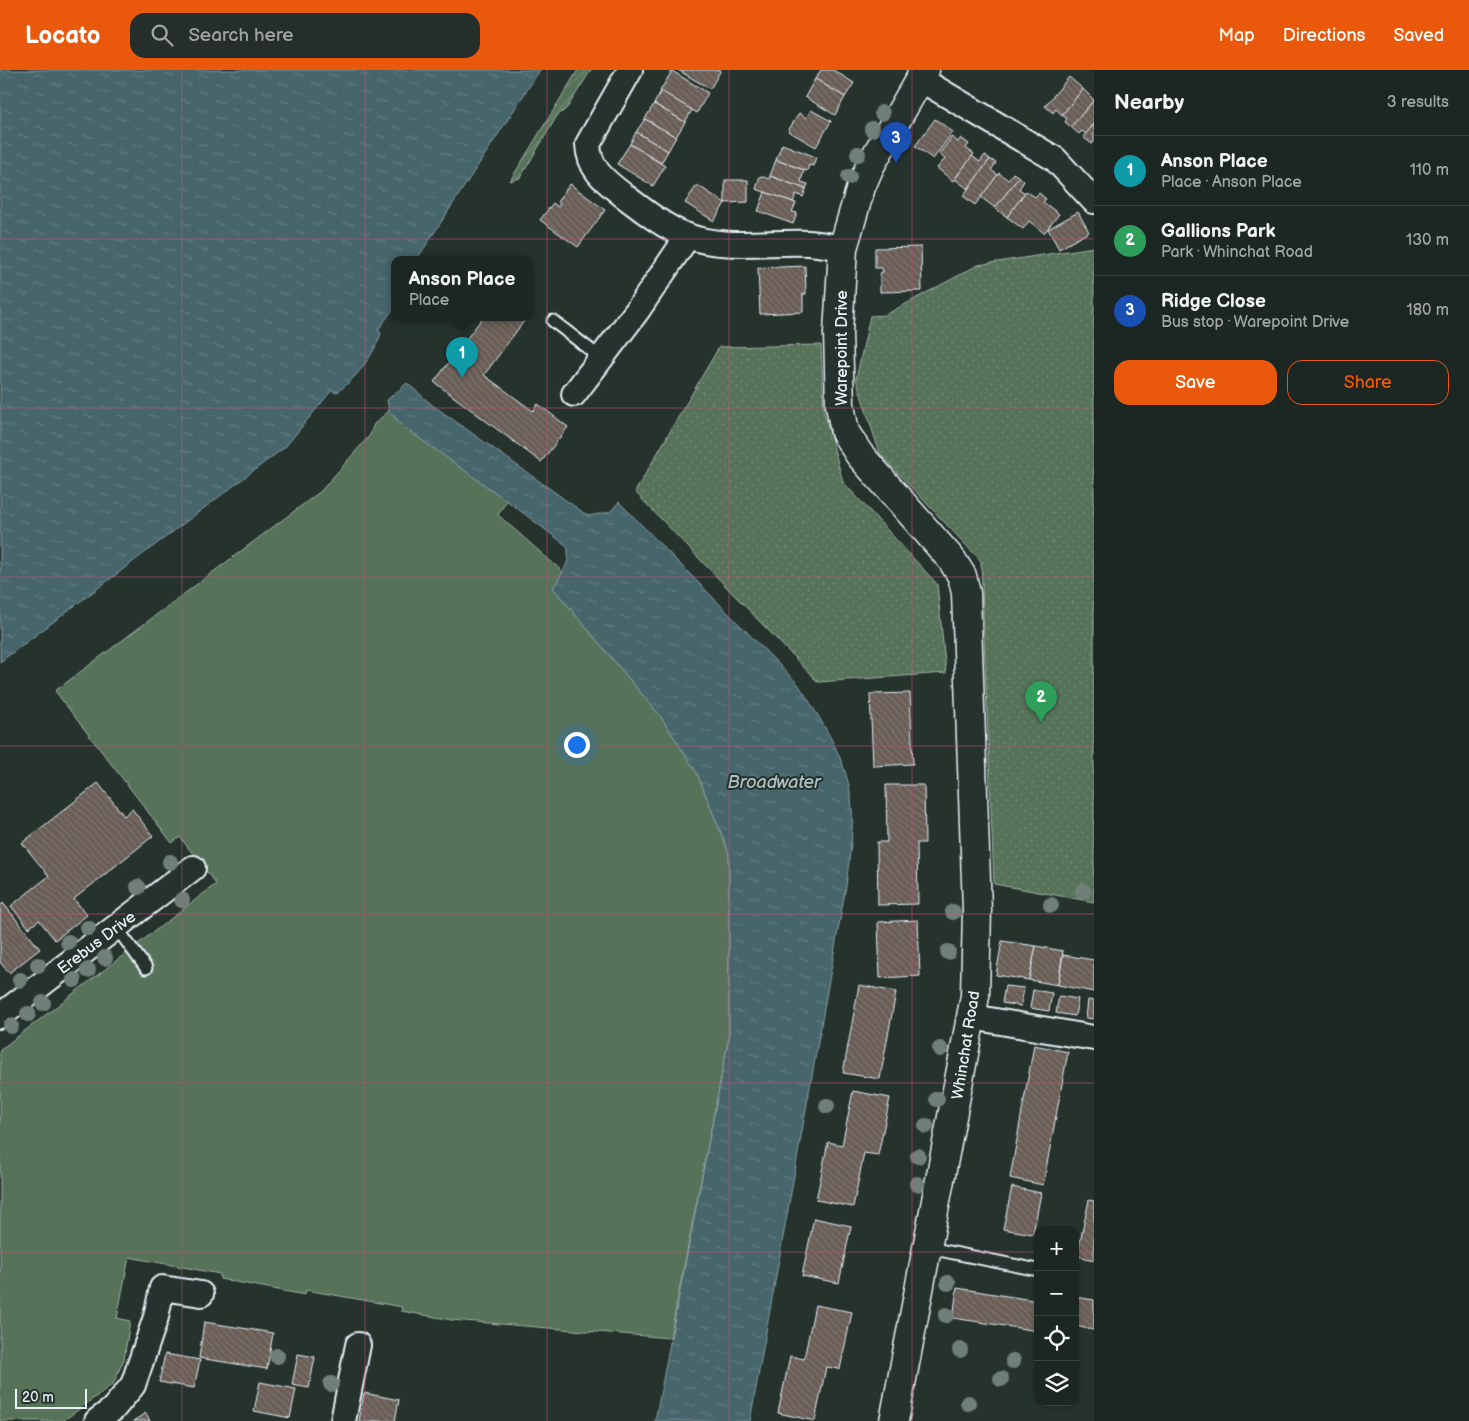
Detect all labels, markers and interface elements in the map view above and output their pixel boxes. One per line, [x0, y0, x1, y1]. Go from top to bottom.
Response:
search box [130, 13, 480, 58]
text: Locato [25, 21, 100, 50]
icon: search [148, 21, 176, 49]
text: Search here [188, 24, 294, 47]
text: Map [1219, 25, 1255, 46]
text: Directions [1283, 25, 1365, 46]
text: Saved [1393, 25, 1444, 46]
text: Nearby [1114, 90, 1184, 115]
text: 3 results [1387, 93, 1449, 112]
pin: 3 [880, 122, 912, 163]
text: Anson Place [1161, 150, 1268, 173]
text: 1 [1127, 161, 1133, 180]
text: 110 m [1410, 161, 1449, 180]
text: Place · Anson Place [1161, 173, 1302, 192]
text: Gallions Park [1161, 220, 1275, 243]
text: 2 [1125, 231, 1135, 250]
text: 130 m [1406, 231, 1449, 250]
text: Park · Whinchat Road [1161, 243, 1313, 262]
popup [391, 256, 533, 321]
text: Anson Place [409, 268, 515, 291]
street label: Warepoint Drive [833, 290, 852, 406]
text: Ridge Close [1161, 290, 1266, 313]
text: Place [409, 291, 449, 310]
text: 3 [1125, 301, 1135, 320]
text: 180 m [1407, 301, 1449, 320]
text: Bus stop · Warepoint Drive [1161, 313, 1349, 332]
pin: 1 [446, 337, 478, 378]
button: Save [1114, 360, 1277, 405]
button: Share [1287, 360, 1449, 405]
pin: 2 [1025, 681, 1057, 722]
your location [564, 732, 590, 758]
water label: Broadwater [727, 772, 822, 793]
street label: Erebus Drive [54, 907, 140, 979]
street label: Whinchat Road [948, 989, 984, 1101]
map controls [1034, 1226, 1079, 1406]
button: + [1034, 1226, 1079, 1271]
button: − [1034, 1271, 1079, 1316]
button: locate [1034, 1316, 1079, 1361]
button: layers [1034, 1361, 1079, 1406]
scale bar [15, 1386, 88, 1409]
text: 20 m [22, 1389, 54, 1406]

